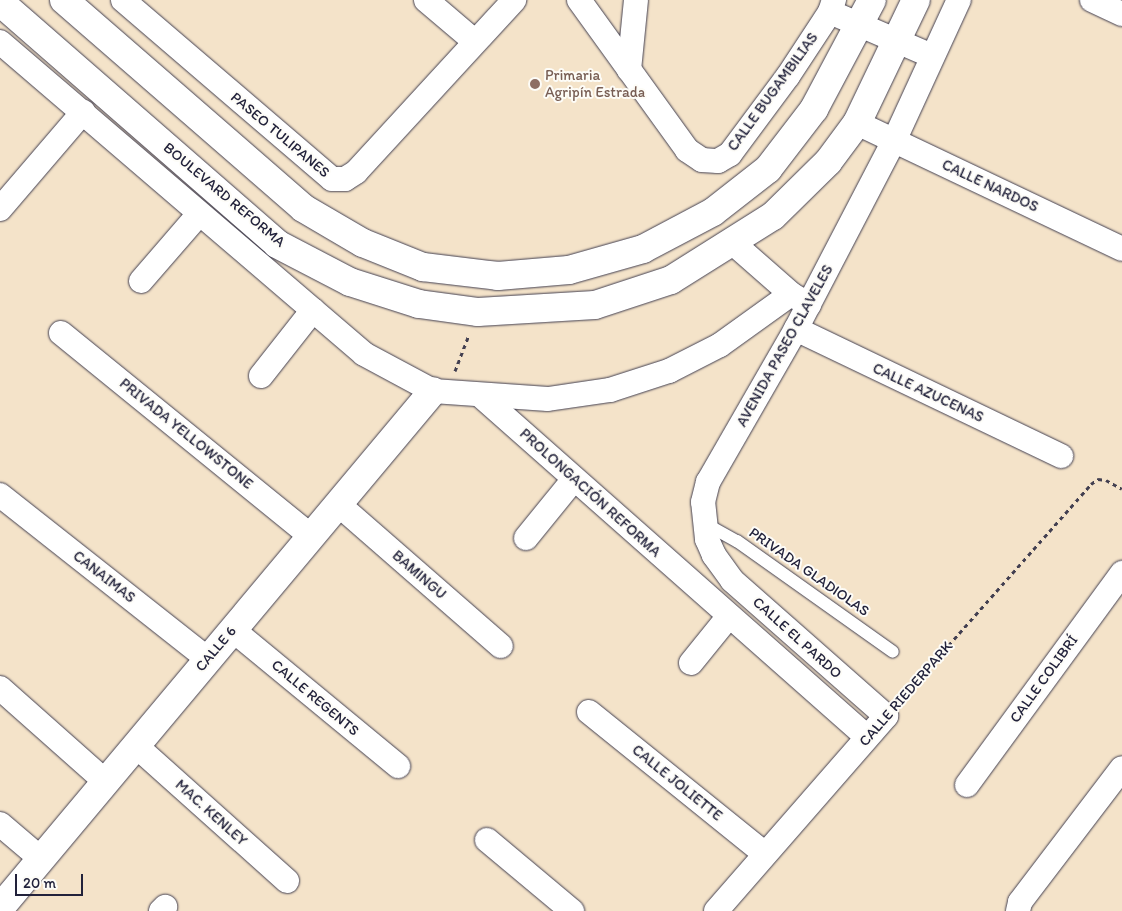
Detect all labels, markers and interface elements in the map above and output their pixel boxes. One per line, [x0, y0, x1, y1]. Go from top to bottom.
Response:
street label: CALLE BUGAMBILIAS [723, 28, 823, 156]
place label: Primaria Agripín Estrada [545, 66, 645, 101]
marker: Primaria Agripín Estrada [529, 78, 541, 90]
street label: PASEO TULIPANES [227, 88, 333, 182]
street label: BOULEVARD REFORMA [159, 139, 289, 251]
street label: CALLE NARDOS [939, 156, 1041, 216]
street label: AVENIDA PASEO CLAVELES [733, 262, 837, 430]
street label: CALLE AZUCENAS [870, 359, 986, 427]
street label: PRIVADA YELLOWSTONE [116, 375, 256, 493]
street label: PROLONGACIÓN REFORMA [516, 425, 664, 561]
street label: PRIVADA GLADIOLAS [745, 524, 873, 620]
street label: CANAIMAS [69, 547, 139, 607]
street label: BAMINGU [388, 547, 450, 603]
street label: CALLE EL PARDO [749, 593, 845, 683]
street label: CALLE 6 [192, 622, 240, 676]
street label: CALLE COLIBRÍ [1007, 632, 1081, 726]
street label: CALLE RIEDERPARK [856, 638, 956, 750]
street label: CALLE REGENTS [267, 656, 363, 740]
street label: CALLE JOLIETTE [629, 742, 725, 824]
street label: MAC. KENLEY [171, 776, 251, 850]
scale bar [18, 864, 85, 896]
text: 20 m [23, 874, 56, 892]

